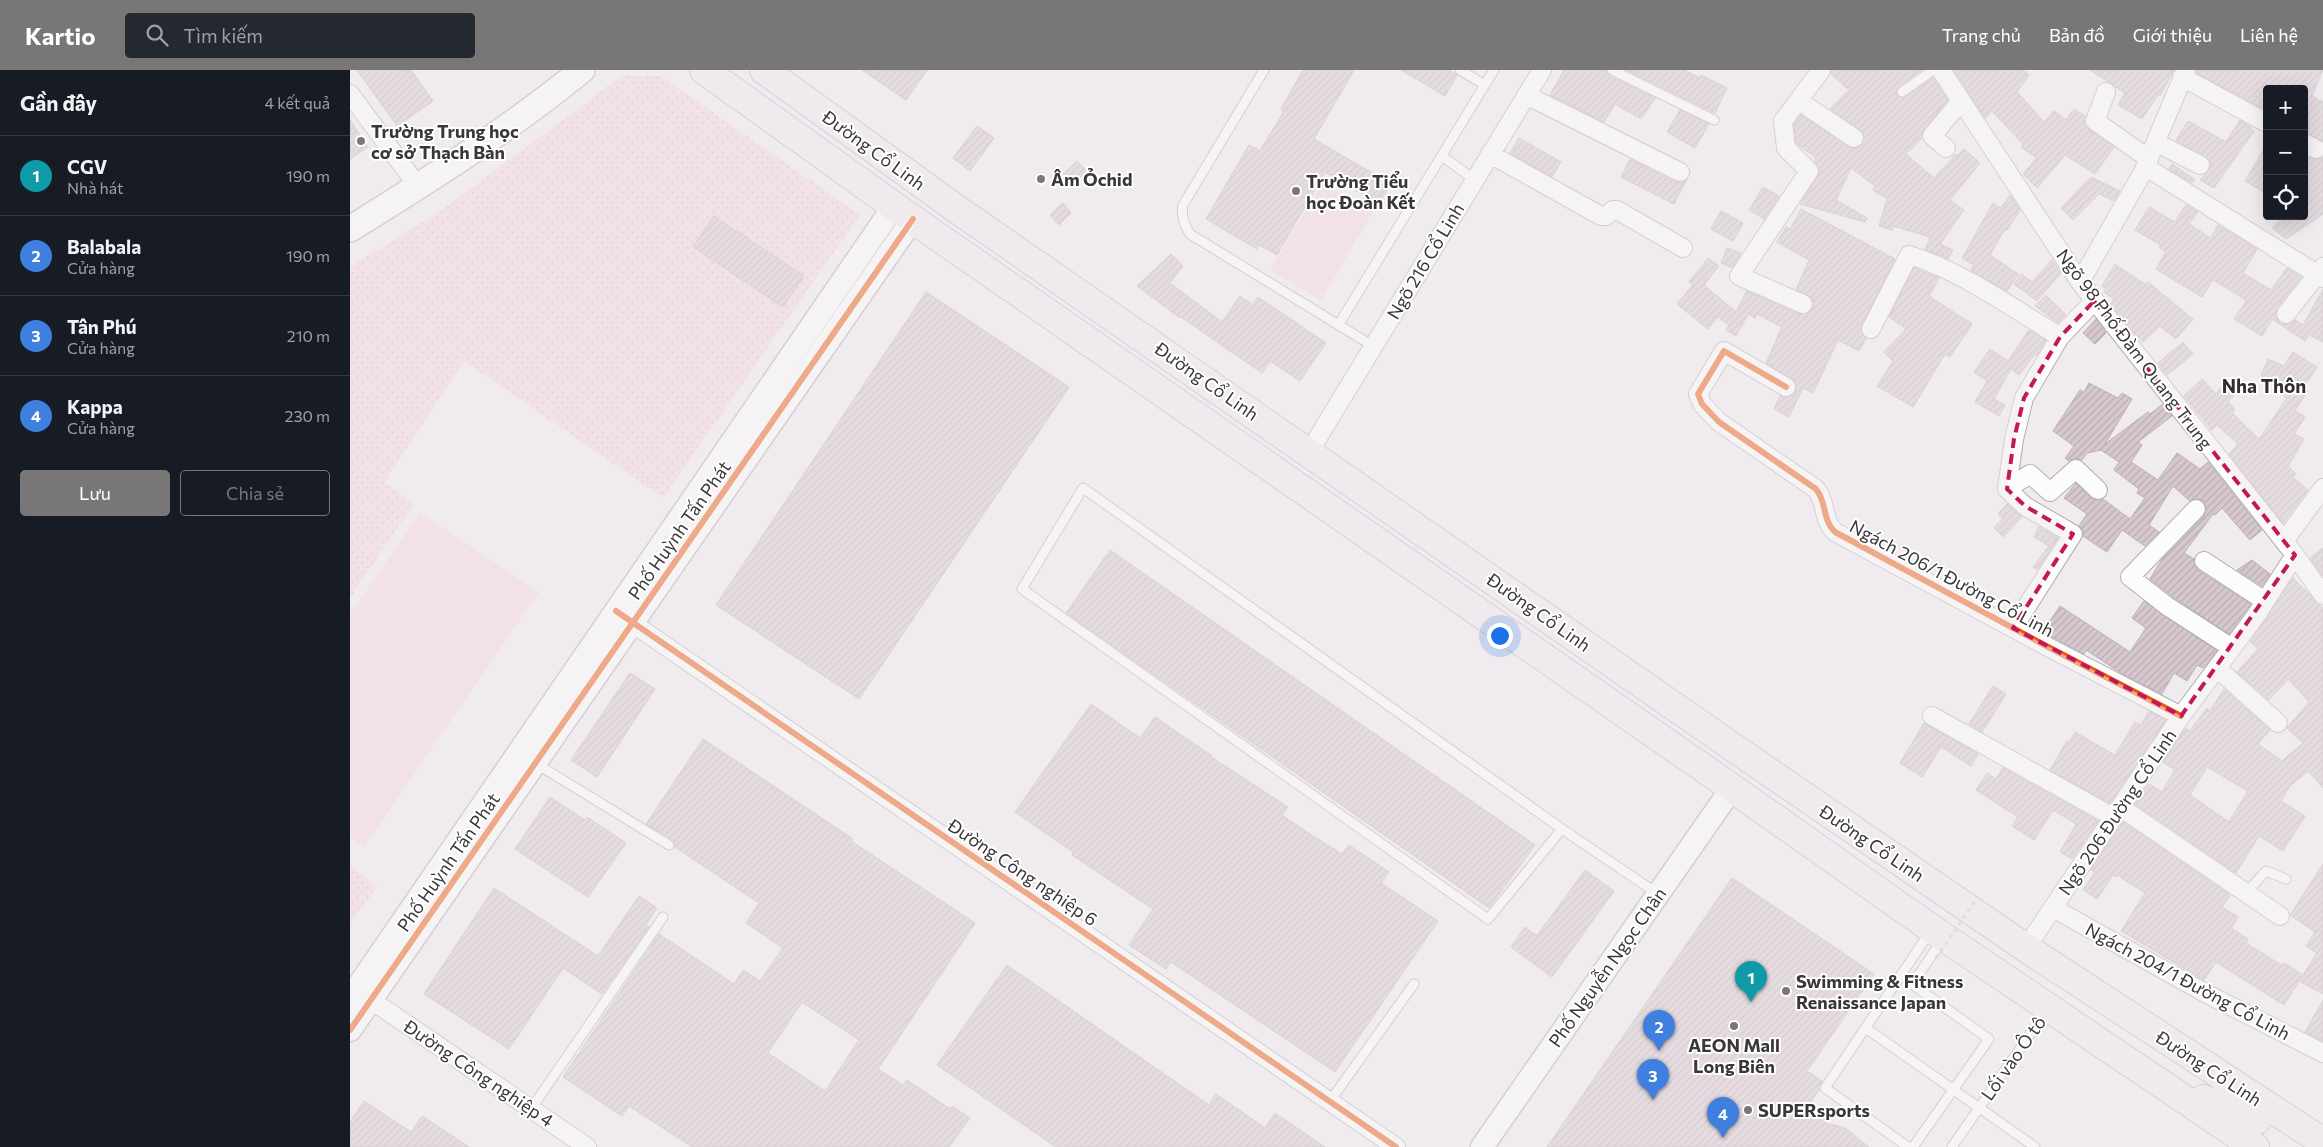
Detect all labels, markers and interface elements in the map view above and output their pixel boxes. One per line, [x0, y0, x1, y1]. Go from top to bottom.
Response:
search box [125, 13, 475, 58]
text: Kartio [25, 21, 95, 50]
icon: search [143, 21, 171, 49]
text: Tìm kiếm [183, 24, 263, 47]
text: Trang chủ [1942, 24, 2021, 46]
text: Bản đồ [2049, 24, 2105, 46]
text: Giới thiệu [2133, 24, 2212, 46]
text: Liên hệ [2240, 24, 2298, 46]
map controls [2263, 85, 2308, 220]
button: + [2263, 85, 2308, 130]
text: Gần đây [20, 90, 97, 115]
text: 4 kết quả [264, 93, 330, 112]
street label: Đường Cổ Linh [818, 105, 930, 195]
place label: Trường Trung học cơ sở Thạch Bàn [371, 120, 519, 163]
button: − [2263, 130, 2308, 175]
marker: Trường Trung học cơ sở Thạch Bàn [355, 135, 367, 147]
text: CGV [67, 155, 107, 178]
text: 1 [32, 166, 40, 185]
text: 190 m [286, 166, 330, 185]
place label: Âm Ỏchid [1051, 168, 1132, 190]
place label: Trường Tiểu học Đoàn Kết [1306, 170, 1416, 213]
marker: Âm Ỏchid [1035, 173, 1047, 185]
button: locate [2263, 175, 2308, 220]
text: Nhà hát [67, 178, 124, 197]
marker: Trường Tiểu học Đoàn Kết [1290, 185, 1302, 197]
street label: Ngõ 216 Cổ Linh [1382, 199, 1468, 323]
text: Balabala [67, 235, 141, 258]
street label: Ngõ 98 Phố Đàm Quang Trung [2052, 244, 2218, 454]
text: 2 [31, 246, 41, 265]
text: 190 m [286, 246, 330, 265]
text: Cửa hàng [67, 258, 135, 277]
text: Tân Phú [67, 315, 137, 338]
text: 3 [31, 326, 41, 345]
text: 210 m [287, 326, 330, 345]
street label: Đường Cổ Linh [1150, 337, 1263, 425]
text: Cửa hàng [67, 338, 135, 357]
district label: Nha Thôn [2222, 374, 2306, 397]
text: Kappa [67, 395, 123, 418]
text: 4 [31, 406, 41, 425]
text: 230 m [285, 406, 330, 425]
text: Cửa hàng [67, 418, 135, 437]
street label: Phố Huỳnh Tấn Phát [623, 456, 735, 604]
button: Lưu [20, 470, 170, 516]
button: Chia sẻ [180, 470, 330, 516]
street label: Ngách 206/1 Đường Cổ Linh [1846, 515, 2058, 641]
street label: Đường Cổ Linh [1482, 568, 1595, 656]
your location [1487, 623, 1513, 649]
street label: Ngõ 206 Đường Cổ Linh [2053, 725, 2181, 899]
street label: Phố Huỳnh Tấn Phát [392, 788, 504, 936]
street label: Đường Cổ Linh [1815, 799, 1929, 886]
street label: Đường Công nghiệp 6 [943, 813, 1102, 930]
street label: Phố Nguyễn Ngọc Chân [1543, 883, 1671, 1051]
street label: Ngách 204/1 Đường Cổ Linh [2082, 918, 2294, 1044]
pin: 1 [1735, 961, 1767, 1002]
place label: Swimming & Fitness Renaissance Japan [1796, 970, 1963, 1013]
marker: Swimming & Fitness Renaissance Japan [1780, 985, 1792, 997]
pin: 2 [1643, 1010, 1675, 1051]
street label: Lối vào Ô tô [1976, 1012, 2050, 1104]
street label: Đường Công nghiệp 4 [399, 1014, 558, 1131]
marker: AEON Mall Long Biên [1728, 1020, 1740, 1032]
street label: Đường Cổ Linh [2151, 1025, 2266, 1110]
place label: AEON Mall Long Biên [1688, 1034, 1780, 1077]
pin: 3 [1637, 1059, 1669, 1100]
pin: 4 [1707, 1097, 1739, 1138]
place label: SUPERsports [1758, 1099, 1870, 1121]
marker: SUPERsports [1742, 1104, 1754, 1116]

